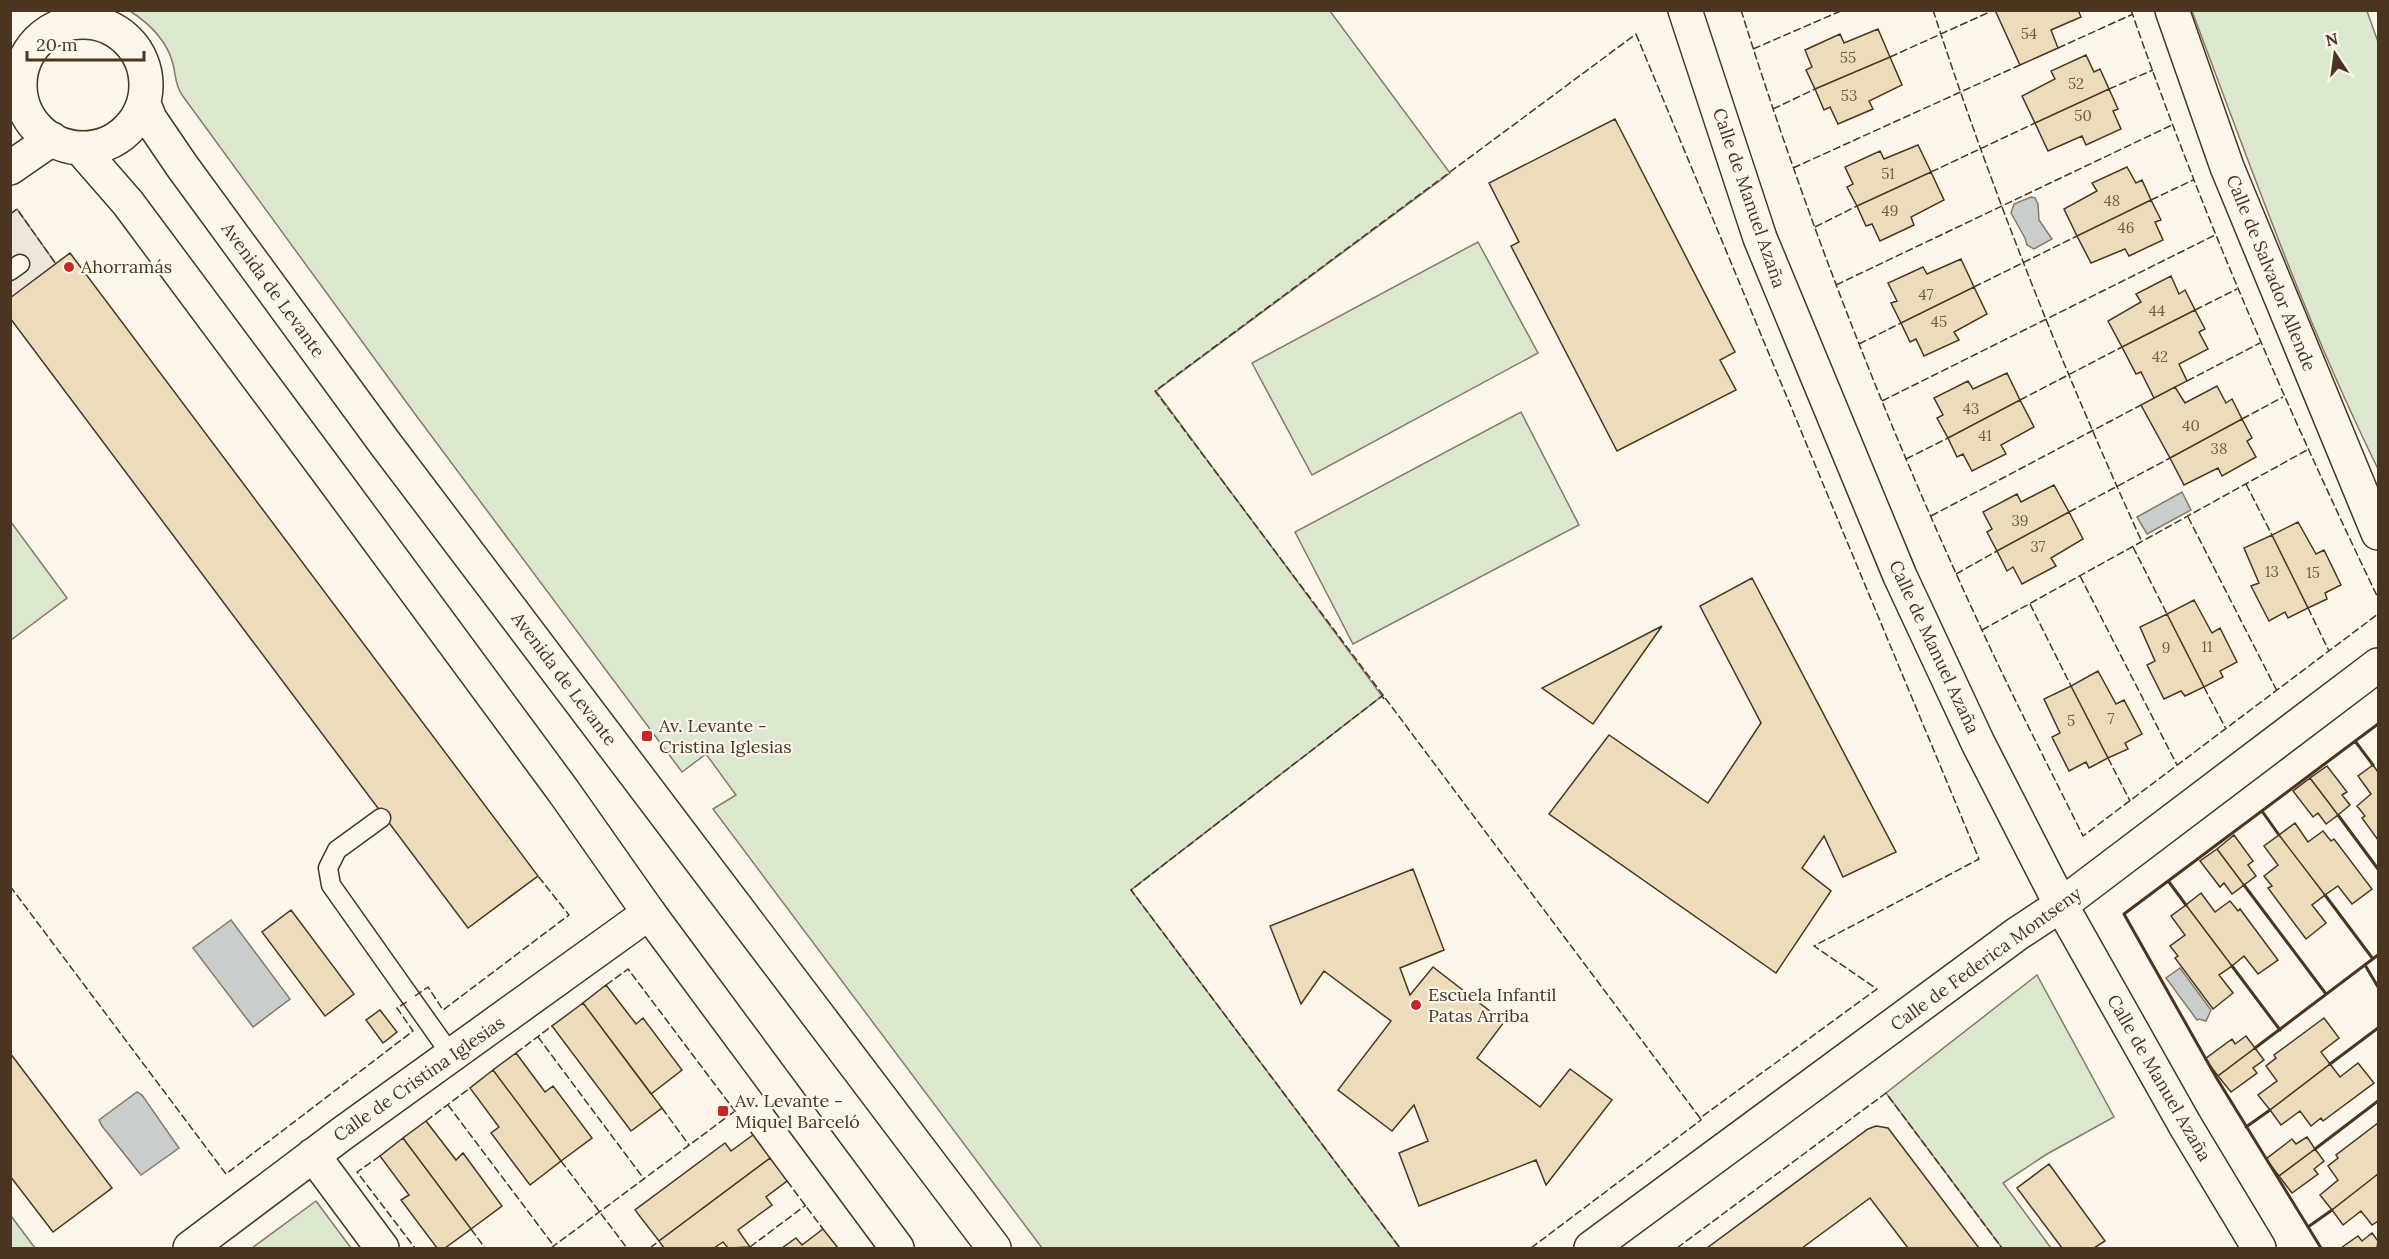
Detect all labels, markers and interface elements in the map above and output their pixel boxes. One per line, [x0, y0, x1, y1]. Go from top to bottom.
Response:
scale bar [27, 24, 144, 62]
house number: 54 [2021, 24, 2037, 43]
north arrow [2305, 24, 2365, 84]
text: N [2323, 28, 2340, 51]
text: 20 m [36, 33, 78, 56]
house number: 55 [1840, 48, 1856, 67]
house number: 52 [2068, 74, 2084, 93]
house number: 53 [1841, 86, 1857, 105]
street label: Calle de Manuel Azaña [1708, 105, 1791, 291]
house number: 50 [2074, 106, 2092, 125]
house number: 51 [1881, 164, 1895, 183]
street label: Calle de Salvador Allende [2221, 171, 2322, 375]
house number: 48 [2104, 191, 2120, 210]
house number: 49 [1882, 201, 1898, 220]
street label: Avenida de Levante [216, 217, 330, 362]
house number: 46 [2118, 218, 2134, 237]
place label: Ahorramás [80, 255, 172, 278]
marker: Ahorramás [62, 260, 76, 274]
house number: 47 [1918, 285, 1934, 304]
house number: 44 [2149, 301, 2165, 320]
house number: 45 [1931, 312, 1947, 331]
house number: 42 [2152, 347, 2168, 366]
house number: 43 [1963, 399, 1979, 418]
house number: 40 [2182, 416, 2200, 435]
house number: 41 [1978, 426, 1992, 445]
house number: 38 [2211, 439, 2227, 458]
house number: 39 [2011, 511, 2029, 530]
house number: 37 [2031, 537, 2046, 556]
street label: Calle de Manuel Azaña [1884, 556, 1985, 737]
house number: 13 [2265, 562, 2279, 581]
house number: 15 [2306, 563, 2320, 582]
street label: Avenida de Levante [506, 607, 622, 750]
house number: 11 [2202, 637, 2212, 656]
house number: 9 [2162, 638, 2170, 657]
house number: 7 [2108, 709, 2115, 728]
house number: 5 [2067, 711, 2075, 730]
place label: Av. Levante - Cristina Iglesias [658, 714, 792, 758]
marker: Av. Levante - Cristina Iglesias [640, 729, 654, 743]
street label: Calle de Federica Montseny [1886, 881, 2086, 1036]
place label: Escuela Infantil Patas Arriba [1428, 983, 1556, 1027]
street label: Calle de Manuel Azaña [2102, 990, 2217, 1165]
marker: Escuela Infantil Patas Arriba [1409, 998, 1423, 1012]
street label: Calle de Cristina Iglesias [329, 1011, 509, 1147]
place label: Av. Levante - Miquel Barceló [734, 1089, 860, 1133]
marker: Av. Levante - Miquel Barceló [716, 1104, 730, 1118]

